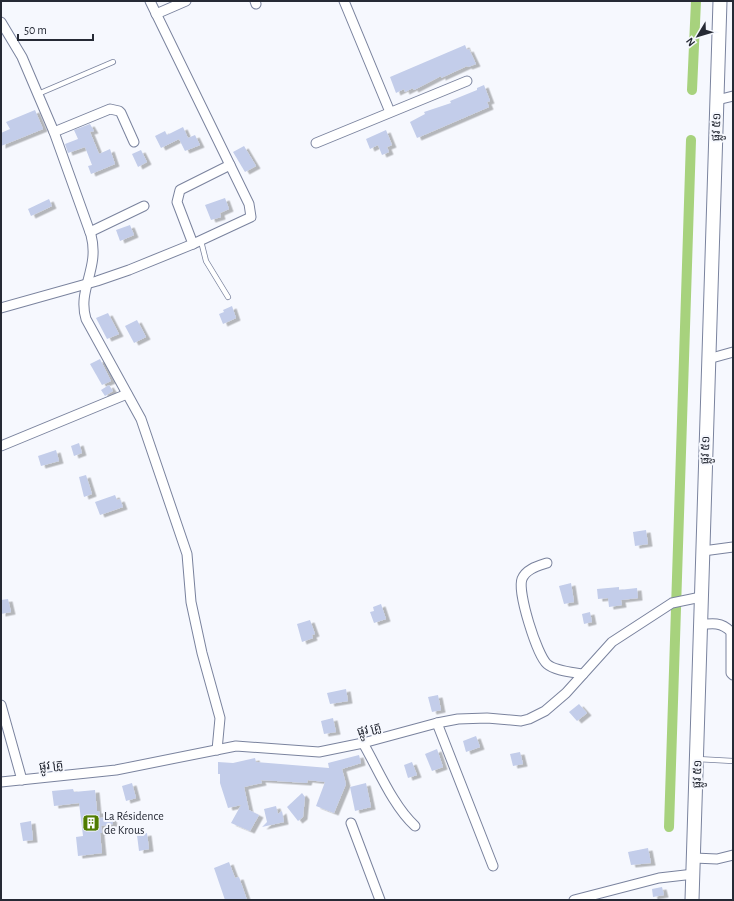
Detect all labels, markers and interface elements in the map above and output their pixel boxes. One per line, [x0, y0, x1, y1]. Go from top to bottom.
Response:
scale bar [18, 16, 93, 42]
north arrow [678, 16, 718, 56]
text: 50 m [24, 24, 47, 36]
text: N [684, 35, 697, 48]
street label: ផ្លូវ ៥១ [710, 112, 727, 142]
street label: ផ្លូវ ៥១ [699, 435, 716, 465]
street label: ផ្លូវ គ្រូ [356, 720, 383, 742]
street label: ផ្លូវ គ្រូ [38, 758, 64, 777]
street label: ផ្លូវ ៥១ [691, 759, 708, 789]
place label: La Résidence de Krous [104, 810, 164, 836]
building icon: La Résidence de Krous [81, 813, 101, 833]

